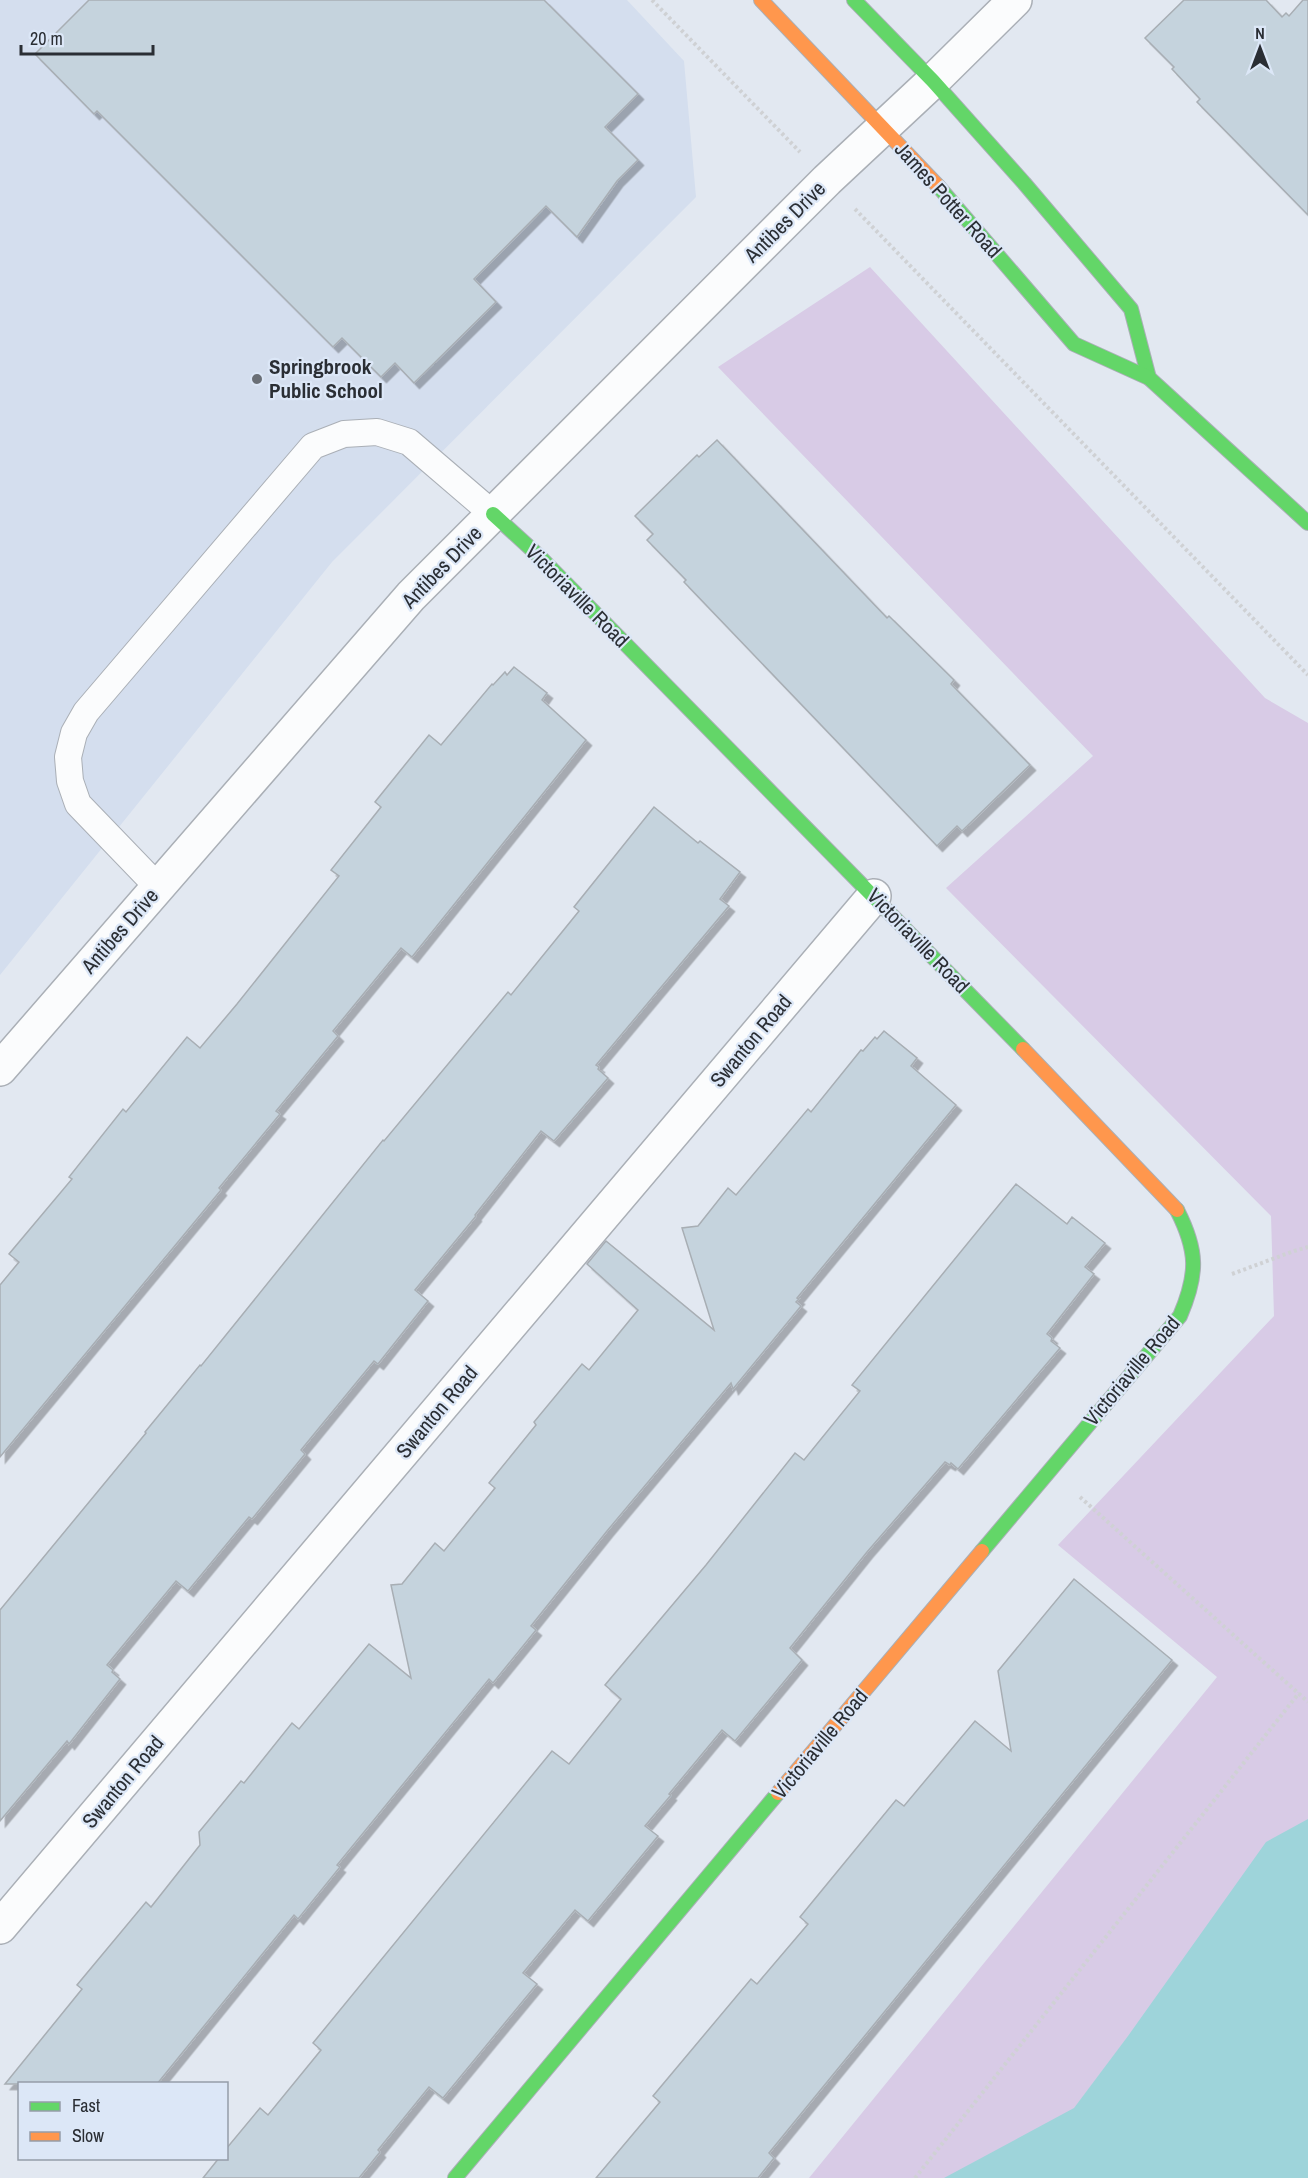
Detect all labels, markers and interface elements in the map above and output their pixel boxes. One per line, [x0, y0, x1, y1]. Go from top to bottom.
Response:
scale bar [21, 18, 153, 56]
north arrow [1230, 18, 1290, 78]
text: N [1255, 22, 1265, 44]
text: 20 m [30, 26, 63, 51]
street label: James Potter Road [888, 135, 1008, 264]
street label: Antibes Drive [737, 175, 832, 269]
place label: Springbrook Public School [269, 352, 383, 405]
marker: Springbrook Public School [250, 372, 264, 386]
street label: Antibes Drive [394, 519, 488, 615]
street label: Victoriaville Road [519, 537, 636, 654]
street label: Antibes Drive [74, 882, 165, 980]
street label: Victoriaville Road [861, 882, 976, 1000]
street label: Swanton Road [703, 988, 798, 1093]
street label: Victoriaville Road [1077, 1309, 1186, 1432]
street label: Swanton Road [389, 1359, 484, 1464]
street label: Victoriaville Road [765, 1682, 874, 1805]
street label: Swanton Road [75, 1729, 170, 1834]
legend [18, 2082, 228, 2160]
text: Fast [72, 2093, 100, 2118]
text: Slow [72, 2123, 104, 2148]

